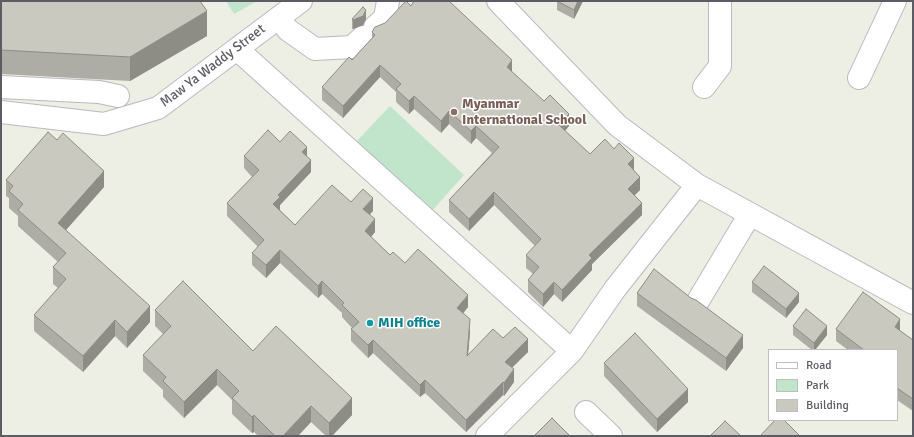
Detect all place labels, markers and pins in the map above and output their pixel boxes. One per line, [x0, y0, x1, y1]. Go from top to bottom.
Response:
place label: Myanmar International School [462, 96, 587, 128]
marker: Myanmar International School [449, 107, 459, 117]
place label: MIH office [378, 315, 440, 331]
marker: MIH office [365, 318, 375, 328]

